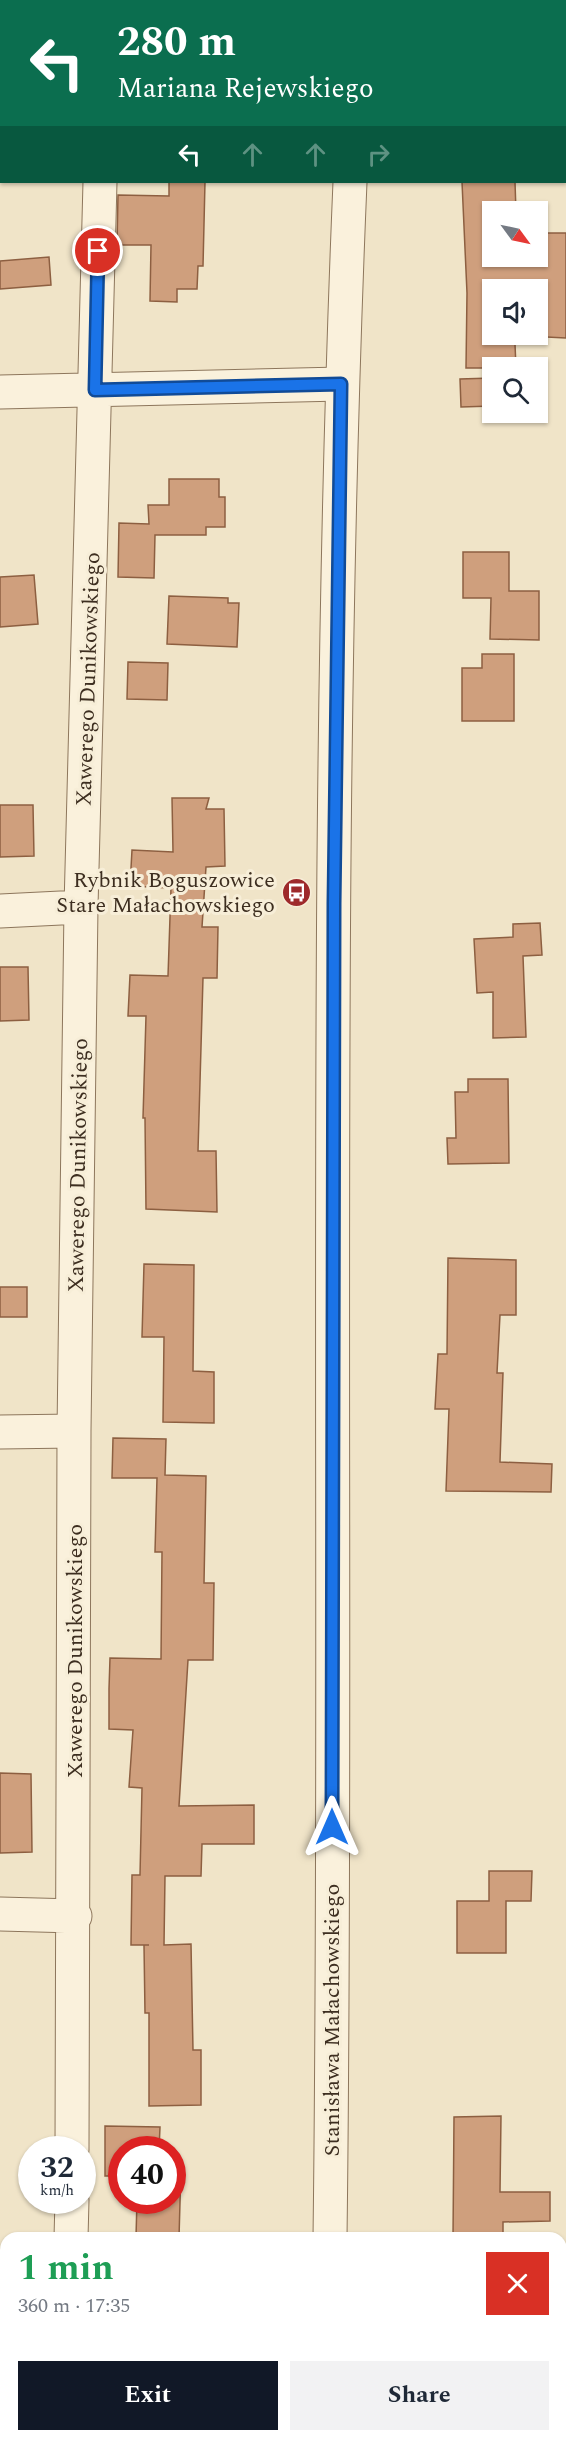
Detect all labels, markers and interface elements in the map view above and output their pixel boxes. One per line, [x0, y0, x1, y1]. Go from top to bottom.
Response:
text: 280 m [117, 11, 236, 74]
icon: left [18, 24, 96, 102]
text: Mariana Rejewskiego [117, 68, 374, 110]
icon: left [173, 138, 206, 171]
icon: ahead [236, 138, 269, 171]
icon: ahead [299, 138, 332, 171]
icon: right [362, 138, 395, 171]
north arrow [482, 201, 548, 267]
map controls [482, 201, 548, 423]
pin [72, 225, 123, 276]
icon: arrive [81, 234, 114, 267]
button: sound [482, 279, 548, 345]
button: search [482, 357, 548, 423]
street label: Xawerego Dunikowskiego [68, 551, 109, 807]
place label: Rybnik Boguszowice Stare Małachowskiego [56, 864, 275, 922]
bus stop icon: Rybnik Boguszowice Stare Małachowskiego [280, 876, 312, 908]
street label: Xawerego Dunikowskiego [60, 1038, 97, 1292]
street label: Xawerego Dunikowskiego [59, 1524, 92, 1778]
position arrow [300, 1795, 364, 1859]
street label: Stanisława Małachowskiego [316, 1884, 349, 2156]
speed limit sign: 40 [108, 2136, 186, 2214]
text: 32 [40, 2145, 74, 2191]
text: km/h [40, 2179, 74, 2202]
text: 1 min [18, 2241, 114, 2296]
button: close [486, 2252, 549, 2315]
text: 360 m · 17:35 [18, 2291, 130, 2321]
button: Exit [18, 2361, 278, 2430]
button: Share [290, 2361, 549, 2430]

